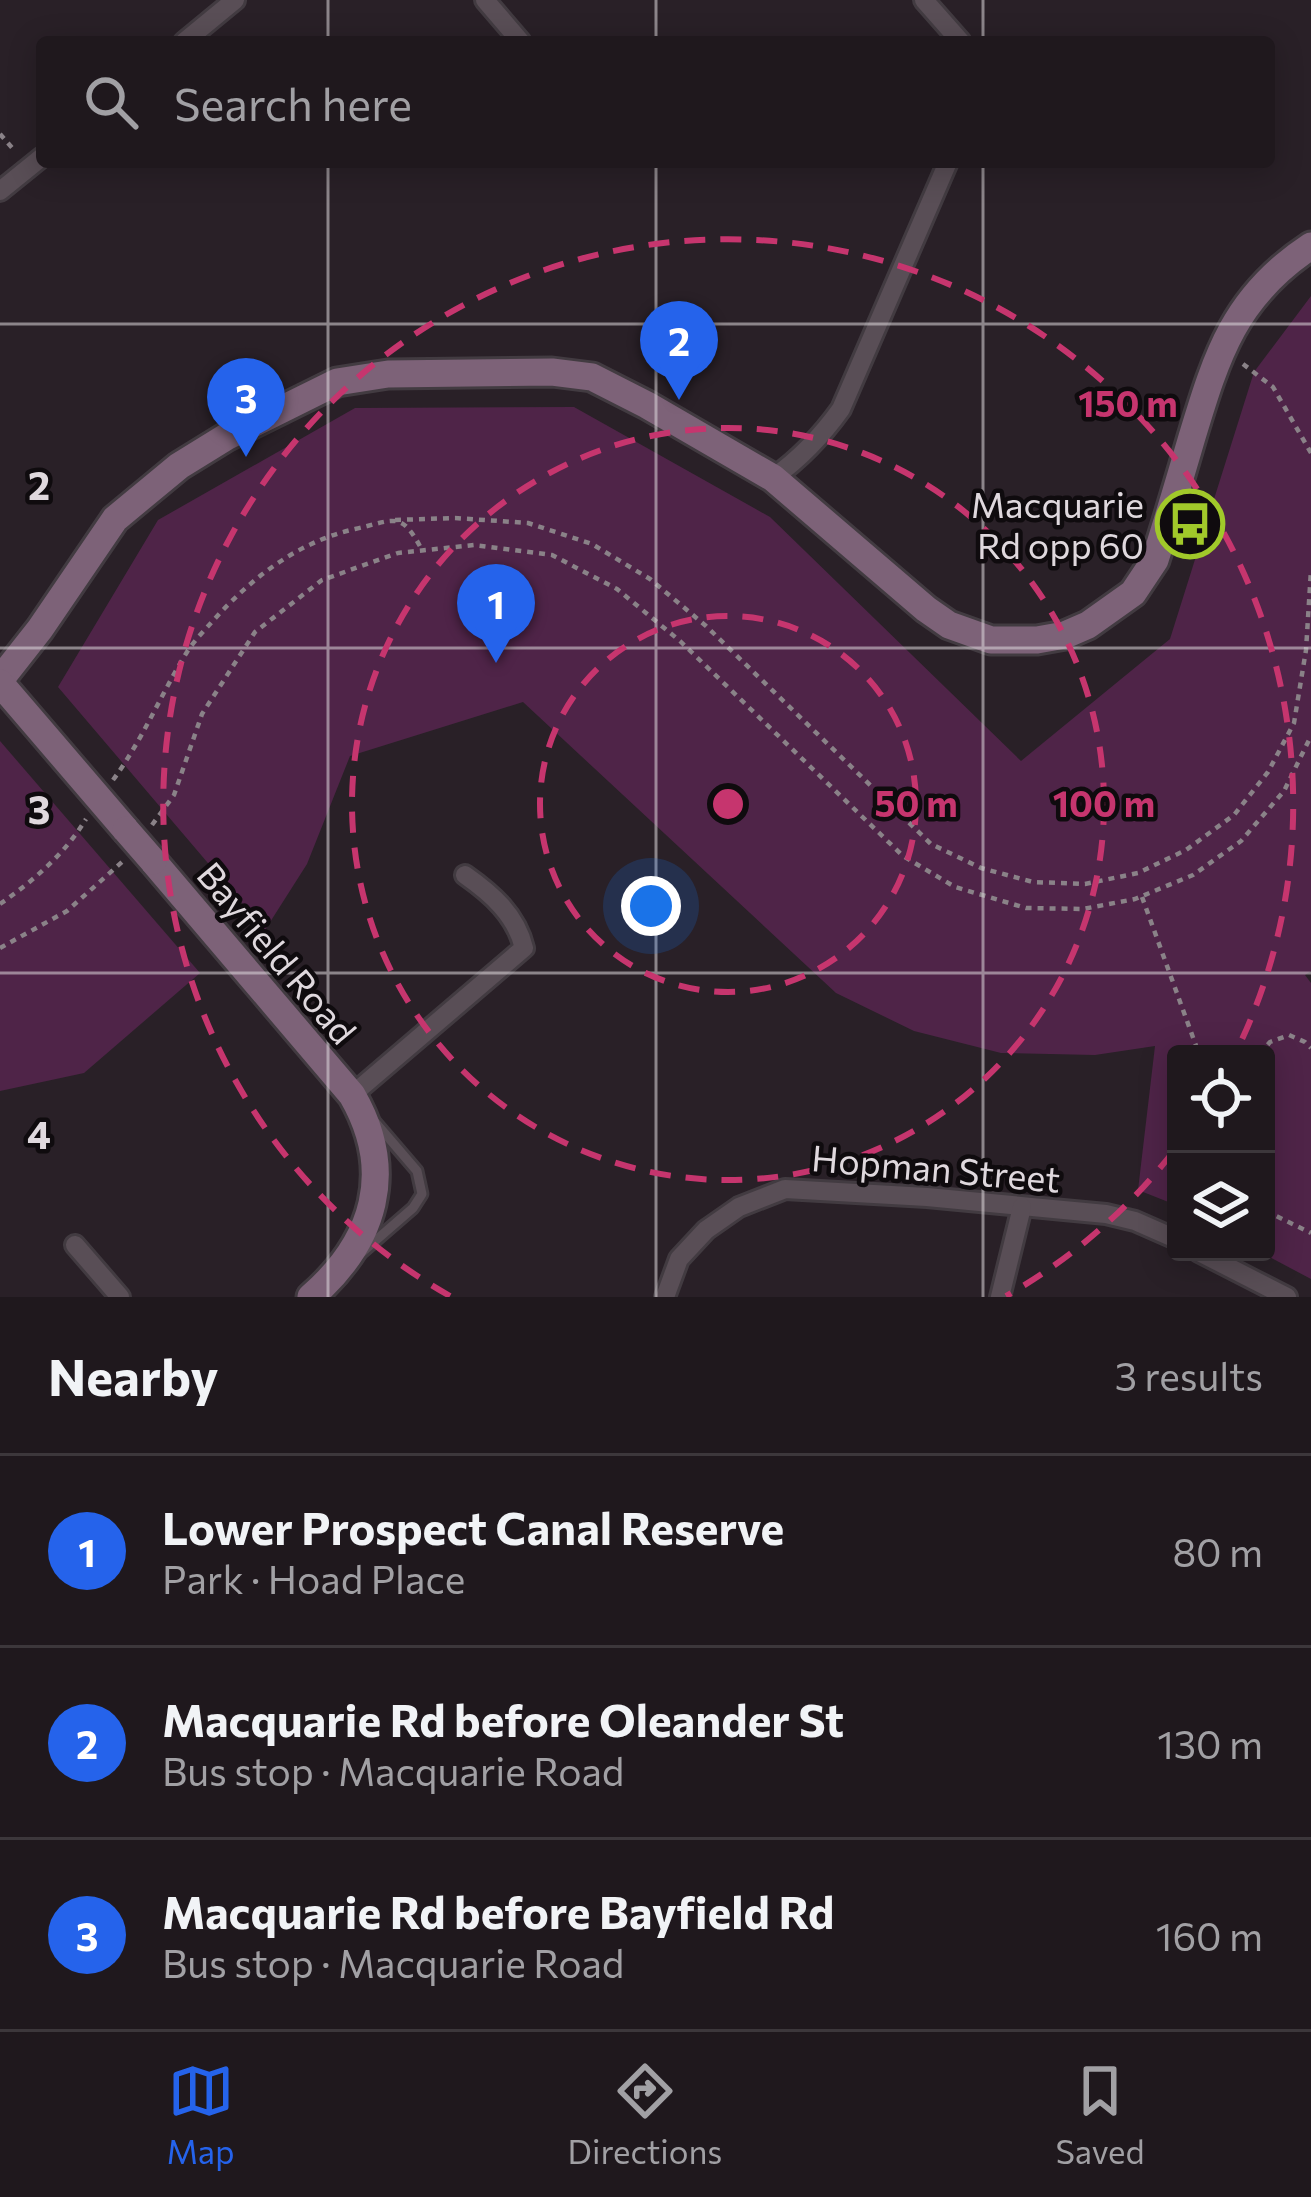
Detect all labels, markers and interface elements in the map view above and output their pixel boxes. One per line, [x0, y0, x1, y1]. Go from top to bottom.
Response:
search box [36, 36, 1275, 168]
icon: search [78, 69, 144, 135]
text: Search here [174, 75, 412, 130]
pin: 2 [640, 301, 718, 400]
pin: 3 [207, 358, 285, 457]
text: 150 m [1078, 380, 1178, 424]
text: 2 [28, 460, 50, 508]
place label: Macquarie Rd opp 60 [971, 481, 1144, 566]
bus stop icon: Macquarie Rd opp 60 [1155, 489, 1225, 559]
pin: 1 [457, 564, 535, 663]
text: 50 m [874, 780, 958, 824]
text: 100 m [1053, 780, 1155, 824]
centre of rings [707, 783, 749, 825]
text: 3 [28, 784, 50, 832]
street label: Bayfield Road [189, 852, 367, 1052]
your location [621, 876, 681, 936]
map controls [1167, 1045, 1275, 1261]
button: locate [1167, 1045, 1275, 1153]
text: 4 [27, 1109, 51, 1157]
street label: Hopman Street [810, 1134, 1062, 1200]
button: layers [1167, 1153, 1275, 1261]
text: Nearby [48, 1344, 218, 1407]
text: 3 results [1115, 1351, 1263, 1399]
text: Lower Prospect Canal Reserve [162, 1499, 784, 1554]
text: 1 [78, 1527, 96, 1575]
text: 80 m [1172, 1527, 1263, 1575]
text: Park · Hoad Place [162, 1554, 465, 1602]
text: Macquarie Rd before Oleander St [162, 1691, 844, 1746]
text: 2 [76, 1719, 98, 1767]
text: 130 m [1157, 1719, 1263, 1767]
text: Bus stop · Macquarie Road [162, 1746, 624, 1794]
text: Macquarie Rd before Bayfield Rd [162, 1883, 834, 1938]
text: 3 [76, 1911, 98, 1959]
text: 160 m [1156, 1911, 1263, 1959]
text: Bus stop · Macquarie Road [162, 1938, 624, 1986]
tab: Map [167, 2058, 235, 2171]
tab: Directions [568, 2058, 722, 2171]
tab: Saved [1055, 2058, 1144, 2171]

